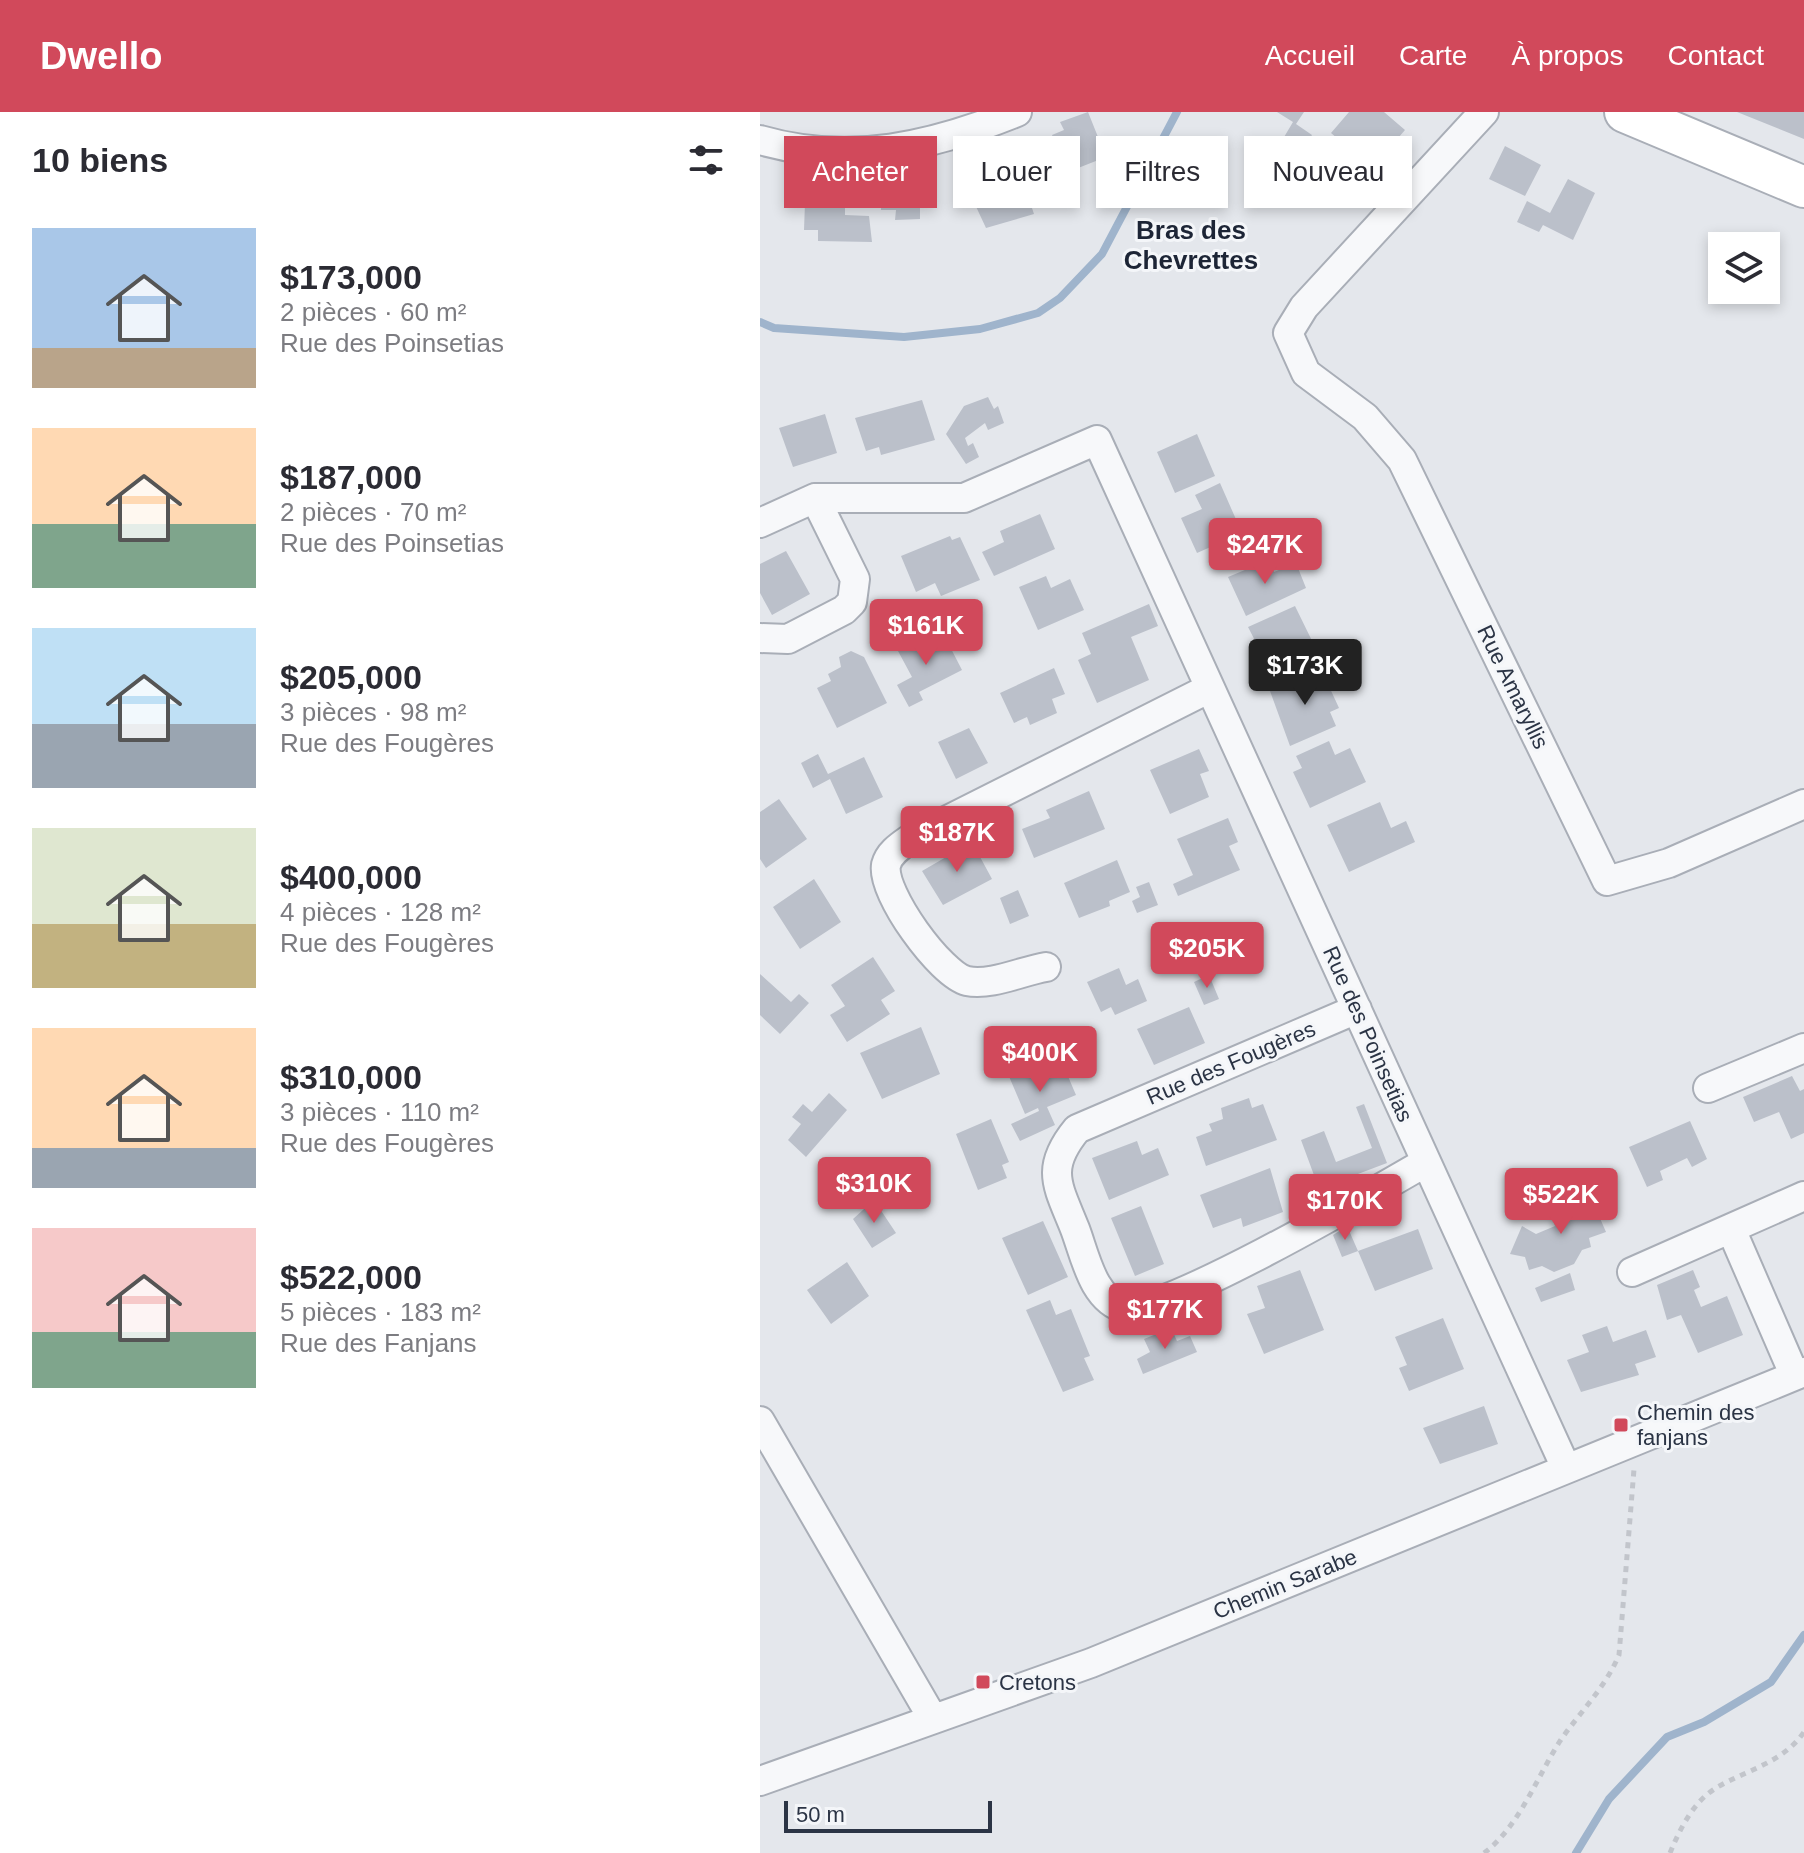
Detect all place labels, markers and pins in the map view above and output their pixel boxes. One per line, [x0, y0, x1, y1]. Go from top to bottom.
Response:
pin: $247K [1209, 518, 1321, 586]
pin: $161K [870, 599, 982, 667]
pin: $173K [1249, 639, 1361, 707]
pin: $187K [901, 806, 1013, 874]
pin: $205K [1151, 922, 1263, 990]
pin: $400K [984, 1026, 1096, 1094]
pin: $310K [818, 1157, 930, 1225]
pin: $522K [1505, 1168, 1617, 1236]
pin: $170K [1289, 1174, 1401, 1242]
pin: $177K [1109, 1283, 1221, 1351]
place label: Chemin des fanjans [1637, 1400, 1754, 1450]
marker: Chemin des fanjans [1612, 1416, 1630, 1434]
place label: Cretons [999, 1670, 1076, 1695]
marker: Cretons [974, 1673, 992, 1691]

